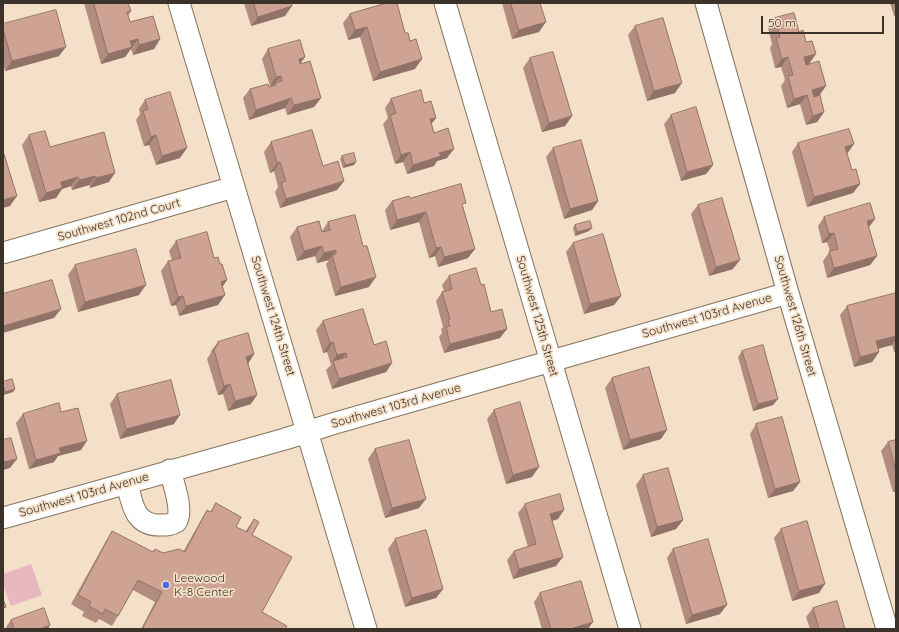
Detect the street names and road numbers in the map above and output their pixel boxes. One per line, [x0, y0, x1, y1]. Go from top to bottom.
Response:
street label: Southwest 102nd Court [56, 196, 182, 244]
street label: Southwest 124th Street [248, 254, 298, 378]
street label: Southwest 125th Street [513, 254, 561, 378]
street label: Southwest 126th Street [771, 254, 819, 378]
street label: Southwest 103rd Avenue [640, 291, 774, 341]
street label: Southwest 103rd Avenue [329, 381, 463, 431]
street label: Southwest 103rd Avenue [17, 470, 151, 520]

